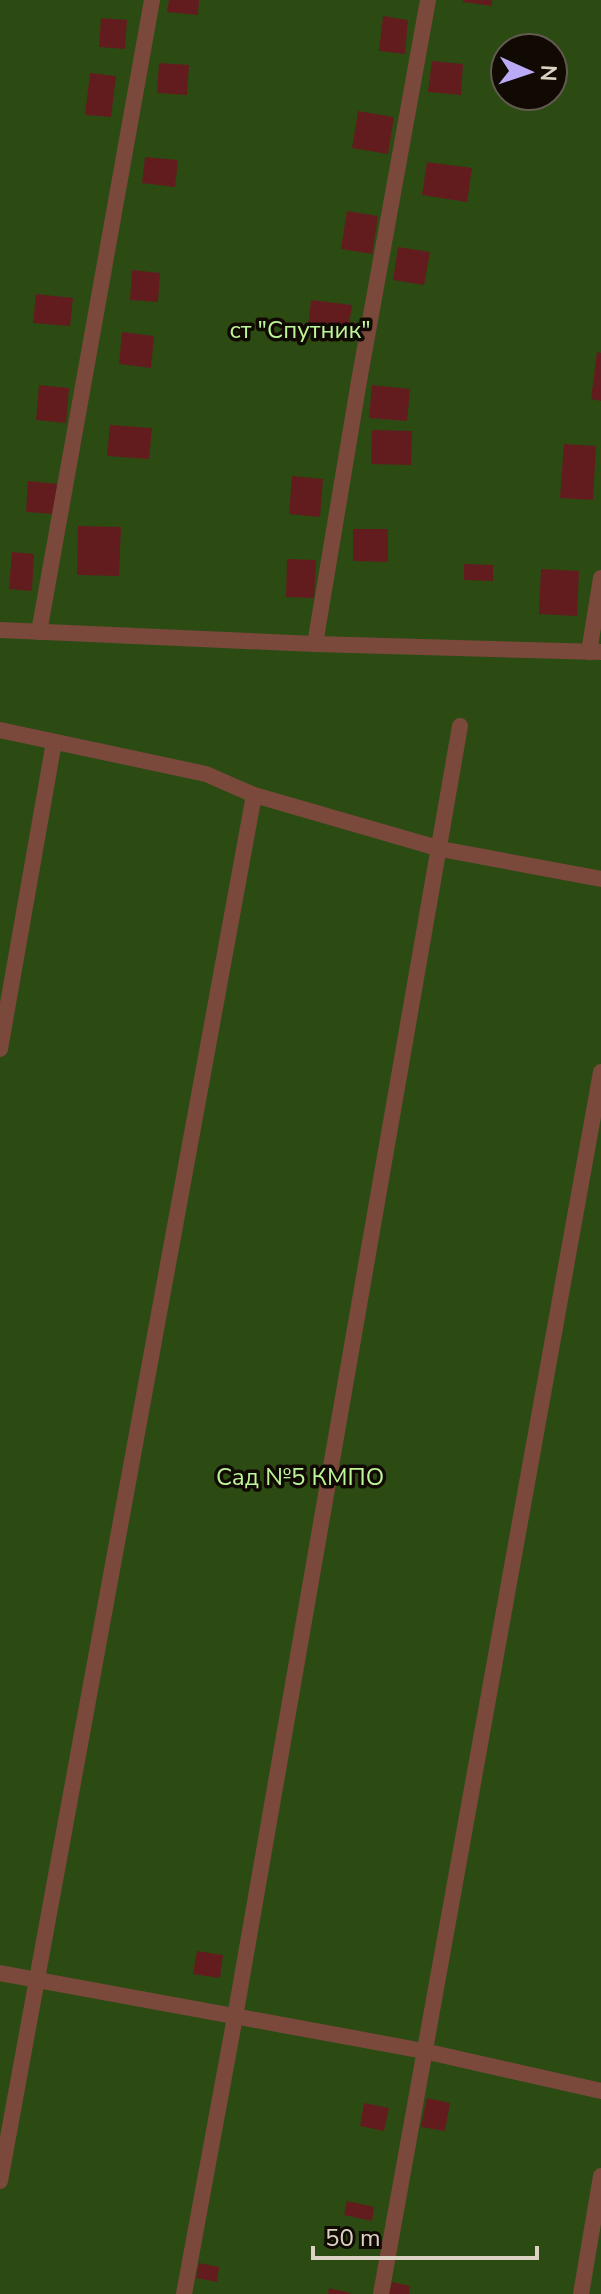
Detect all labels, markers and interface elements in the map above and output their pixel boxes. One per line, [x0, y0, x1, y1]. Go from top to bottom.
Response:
north arrow [489, 32, 569, 112]
text: N [533, 64, 563, 82]
park label: ст "Спутник" [229, 314, 371, 346]
park label: Сад №5 КМПО [216, 1461, 384, 1493]
scale bar [313, 2210, 537, 2260]
text: 50 m [325, 2222, 381, 2254]

